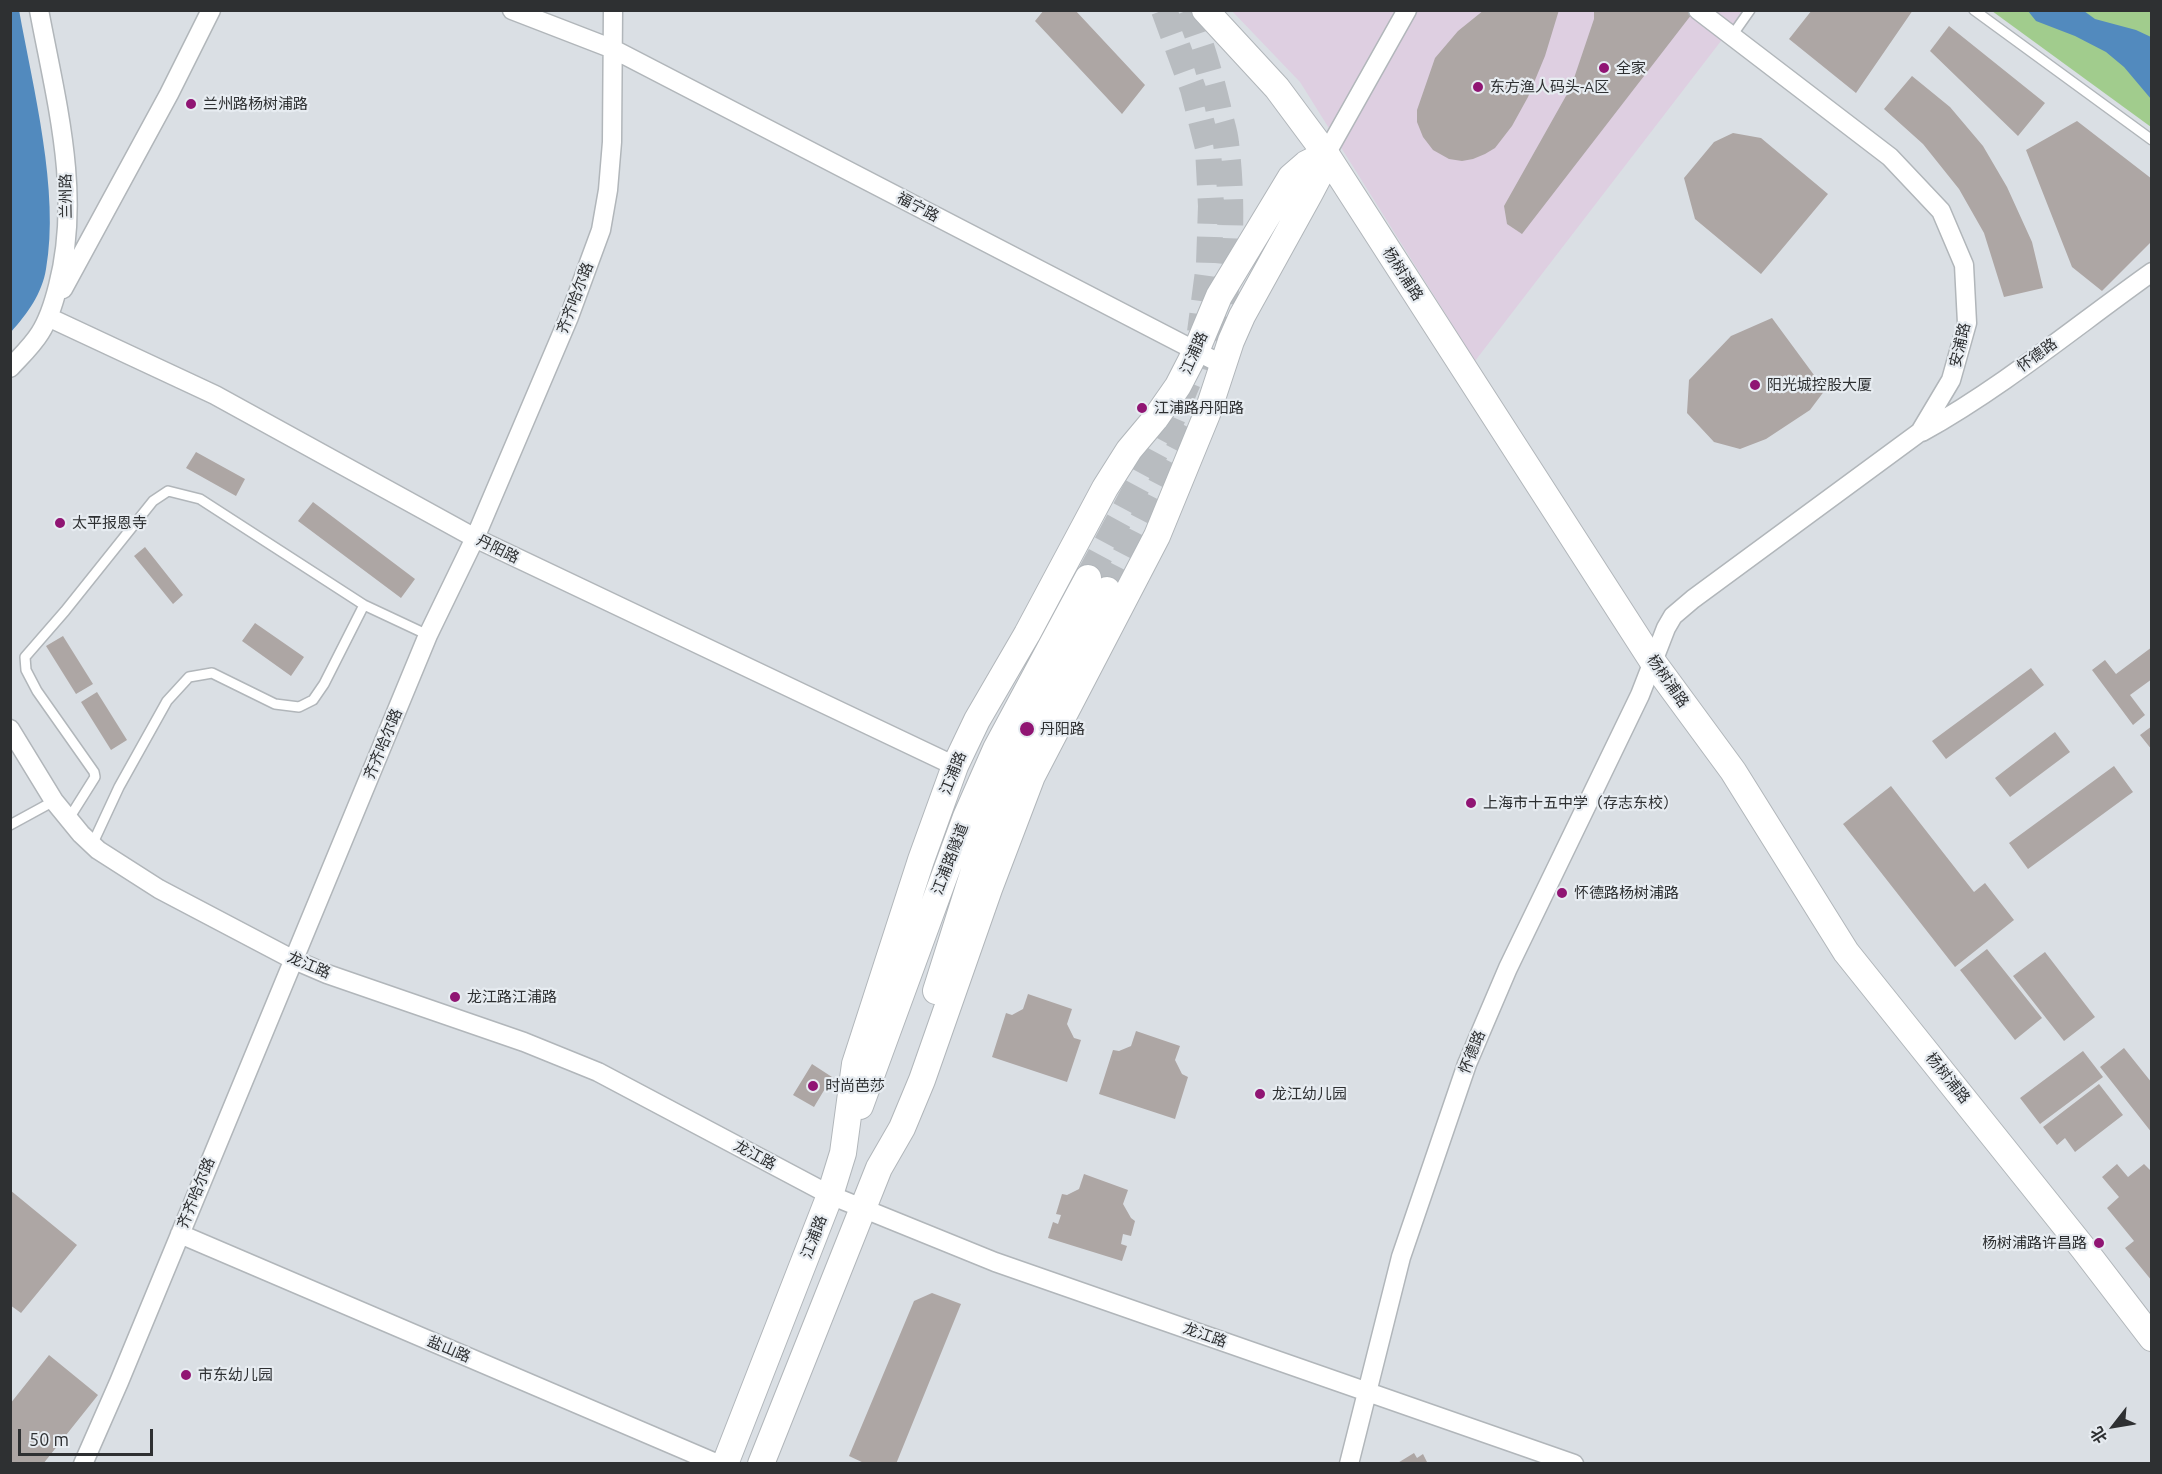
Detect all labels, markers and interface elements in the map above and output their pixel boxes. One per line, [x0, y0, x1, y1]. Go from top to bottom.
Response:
place label: 全家 [1616, 59, 1646, 77]
marker: 全家 [1597, 61, 1611, 75]
place label: 东方渔人码头-A区 [1490, 78, 1609, 96]
marker: 东方渔人码头-A区 [1471, 80, 1485, 94]
place label: 兰州路杨树浦路 [203, 95, 308, 113]
marker: 兰州路杨树浦路 [184, 97, 198, 111]
street label: 兰州路 [57, 173, 75, 219]
street label: 福宁路 [894, 188, 942, 226]
street label: 杨树浦路 [1379, 244, 1427, 304]
street label: 齐齐哈尔路 [553, 260, 597, 336]
street label: 安浦路 [1946, 321, 1974, 369]
street label: 江浦路 [1177, 329, 1211, 377]
street label: 怀德路 [2014, 334, 2060, 376]
place label: 阳光城控股大厦 [1767, 376, 1872, 394]
marker: 阳光城控股大厦 [1748, 378, 1762, 392]
place label: 江浦路丹阳路 [1154, 399, 1244, 417]
marker: 江浦路丹阳路 [1135, 401, 1149, 415]
place label: 太平报恩寺 [72, 514, 147, 532]
marker: 太平报恩寺 [53, 516, 67, 530]
street label: 丹阳路 [474, 531, 522, 567]
street label: 杨树浦路 [1643, 651, 1693, 711]
street label: 齐齐哈尔路 [360, 706, 406, 782]
marker: 丹阳路 [1018, 720, 1036, 738]
place label: 丹阳路 [1040, 720, 1085, 738]
street label: 江浦路 [936, 749, 970, 797]
place label: 上海市十五中学（存志东校） [1483, 794, 1678, 812]
marker: 上海市十五中学（存志东校） [1464, 796, 1478, 810]
street label: 江浦路隧道 [928, 821, 972, 897]
place label: 怀德路杨树浦路 [1574, 884, 1679, 902]
marker: 怀德路杨树浦路 [1555, 886, 1569, 900]
street label: 龙江路 [285, 948, 333, 982]
place label: 龙江路江浦路 [467, 988, 557, 1006]
marker: 龙江路江浦路 [448, 990, 462, 1004]
street label: 怀德路 [1455, 1028, 1489, 1076]
street label: 杨树浦路 [1922, 1049, 1974, 1107]
place label: 时尚芭莎 [825, 1077, 885, 1095]
marker: 时尚芭莎 [806, 1079, 820, 1093]
place label: 龙江幼儿园 [1272, 1085, 1347, 1103]
marker: 龙江幼儿园 [1253, 1087, 1267, 1101]
street label: 龙江路 [731, 1136, 779, 1174]
street label: 齐齐哈尔路 [174, 1155, 218, 1231]
street label: 江浦路 [798, 1213, 830, 1261]
place label: 杨树浦路许昌路 [1982, 1234, 2087, 1252]
marker: 杨树浦路许昌路 [2092, 1236, 2106, 1250]
street label: 龙江路 [1181, 1319, 1229, 1351]
street label: 盐山路 [425, 1332, 473, 1366]
place label: 市东幼儿园 [198, 1366, 273, 1384]
marker: 市东幼儿园 [179, 1368, 193, 1382]
north arrow [2084, 1396, 2144, 1456]
scale bar [21, 1417, 156, 1455]
text: 北 [2087, 1424, 2110, 1447]
text: 50 m [29, 1429, 69, 1449]

